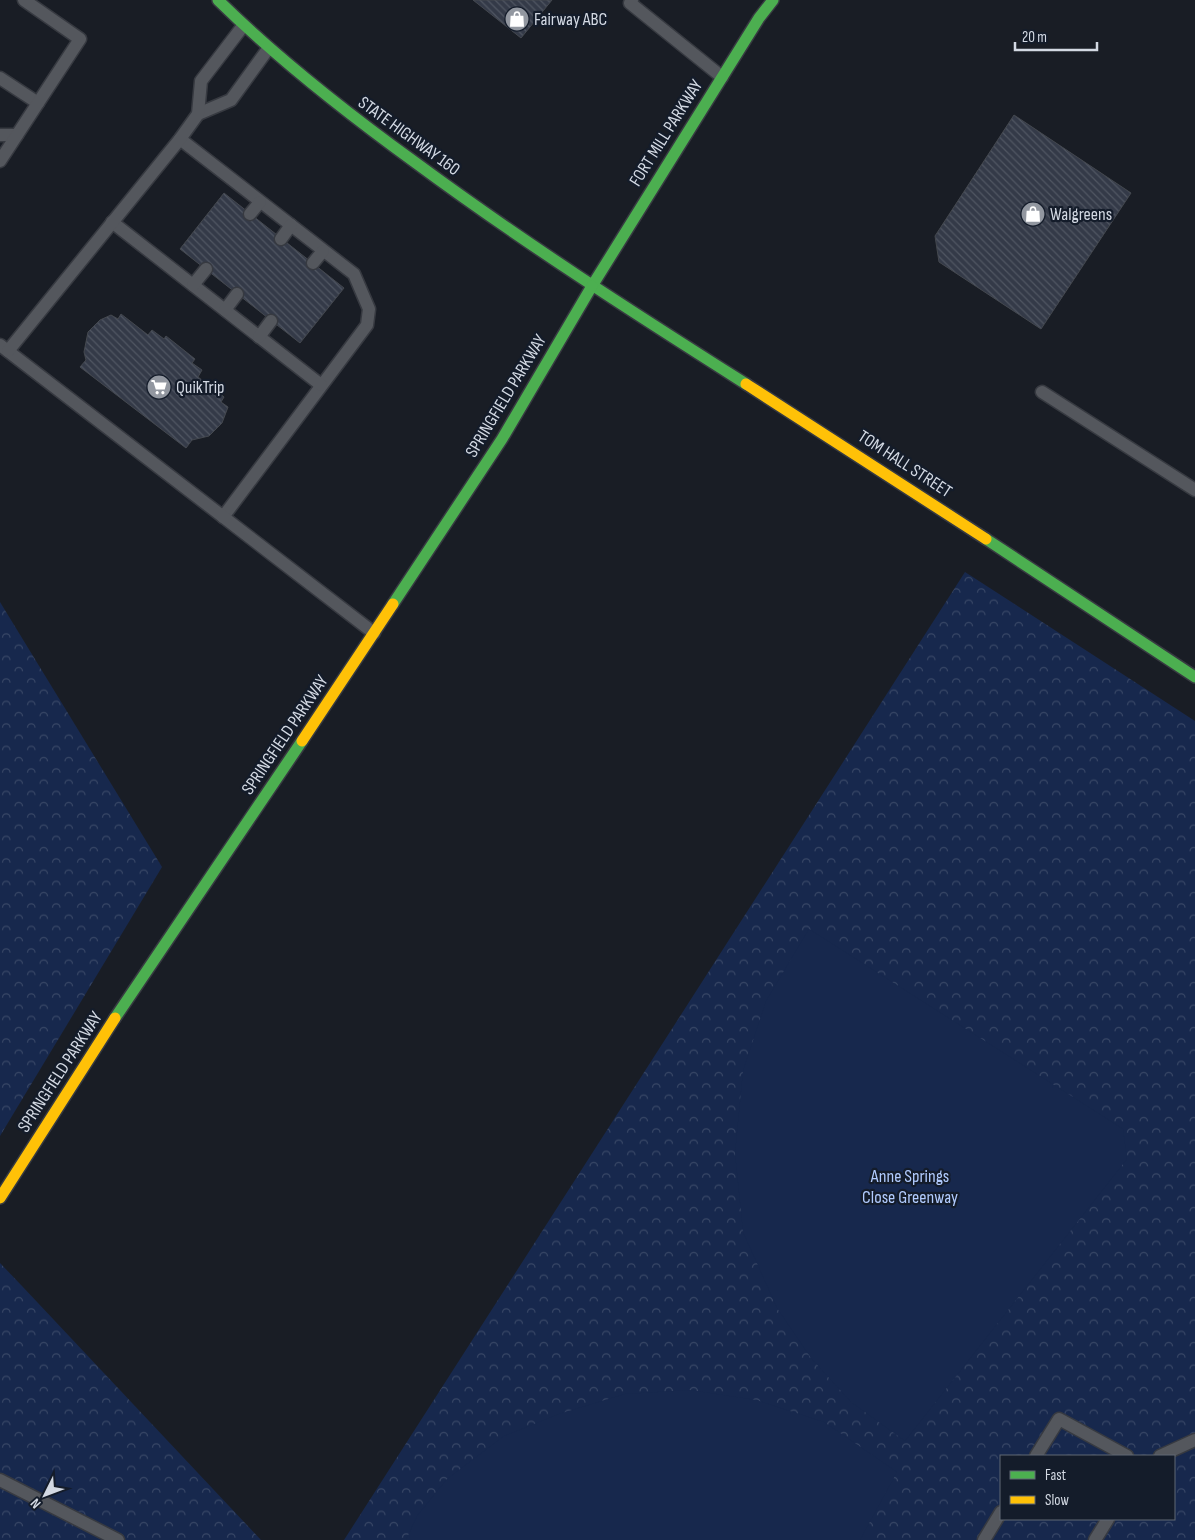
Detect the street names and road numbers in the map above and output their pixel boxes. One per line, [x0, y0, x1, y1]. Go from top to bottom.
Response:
street label: FORT MILL PARKWAY [625, 75, 707, 190]
street label: STATE HIGHWAY 160 [354, 92, 464, 180]
street label: SPRINGFIELD PARKWAY [461, 330, 551, 461]
street label: TOM HALL STREET [854, 426, 956, 502]
street label: SPRINGFIELD PARKWAY [237, 671, 333, 799]
street label: SPRINGFIELD PARKWAY [13, 1007, 107, 1136]

